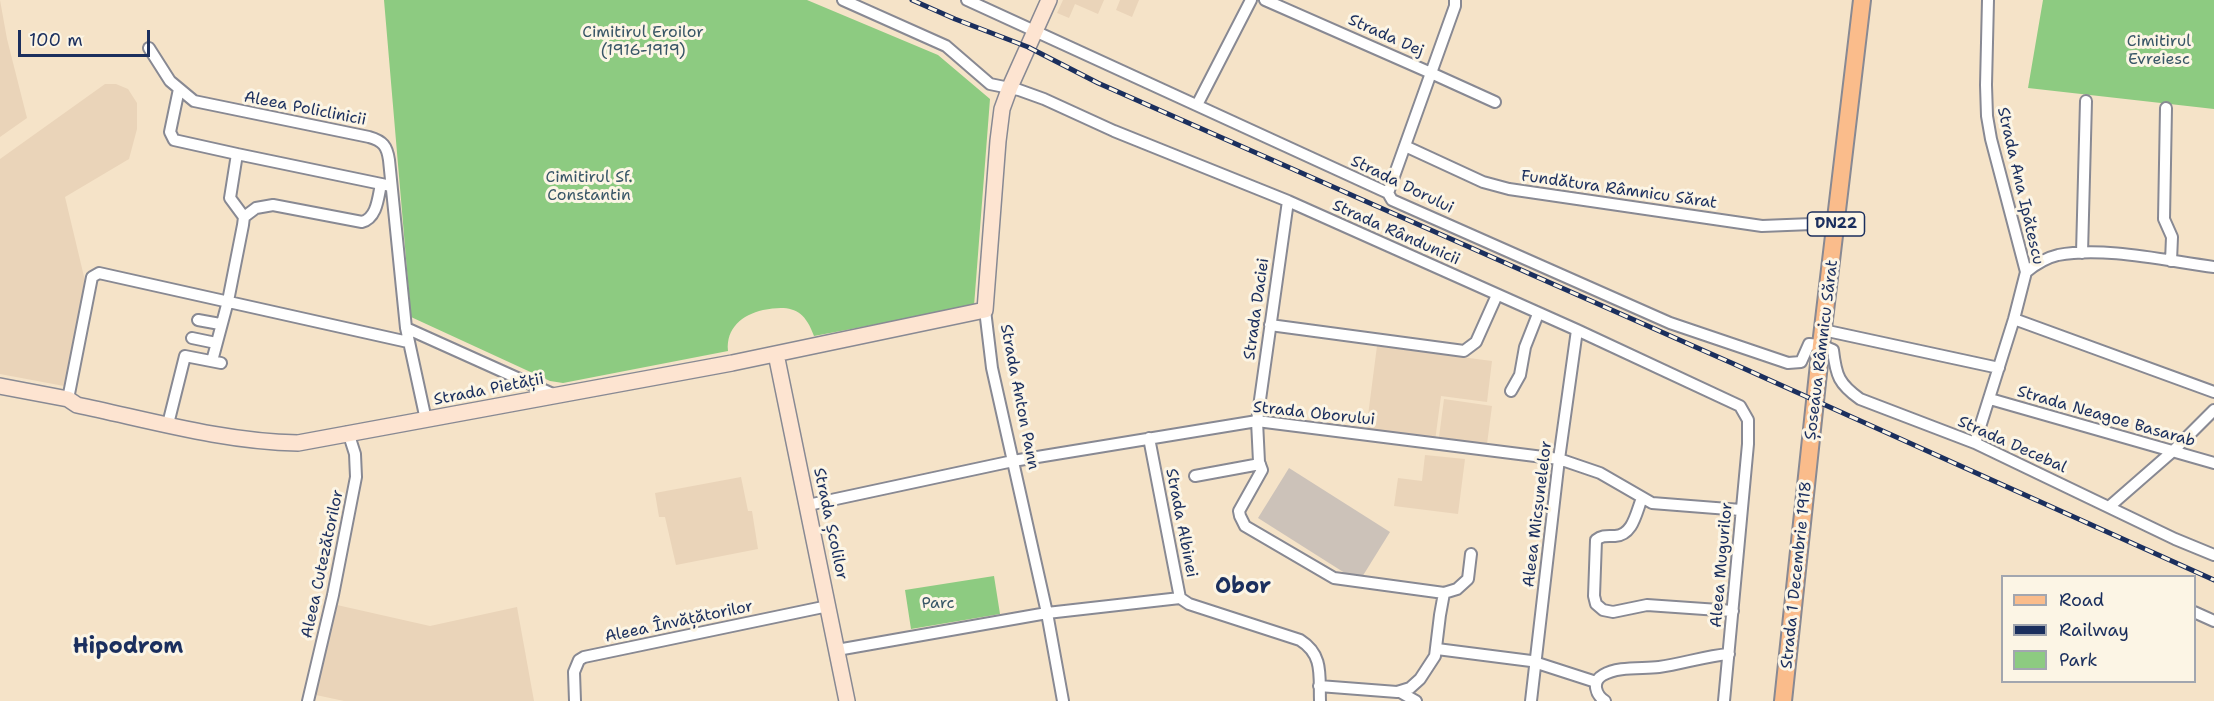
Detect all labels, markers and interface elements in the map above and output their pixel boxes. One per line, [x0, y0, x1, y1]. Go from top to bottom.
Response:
street label: Strada Dej [1345, 11, 1427, 61]
scale bar [21, 18, 153, 56]
park label: Cimitirul Eroilor (1916-1919) [582, 23, 704, 61]
text: 100 m [29, 28, 83, 52]
park label: Cimitirul Evreiesc [2127, 32, 2191, 70]
street label: Aleea Policlinicii [242, 88, 368, 130]
street label: Strada Ana Ipătescu [1993, 105, 2047, 267]
street label: Strada Dorului [1347, 152, 1457, 218]
street label: Fundătura Râmnicu Sărat [1520, 167, 1718, 213]
park label: Cimitirul Sf. Constantin [546, 168, 632, 206]
street label: Strada Rândunicii [1329, 196, 1463, 270]
road number: DN22 [1808, 212, 1864, 236]
street label: Strada Daciei [1240, 257, 1274, 361]
street label: Șoseaua Râmnicu Sărat [1801, 259, 1843, 441]
street label: Strada Anton Pann [995, 323, 1043, 471]
street label: Strada Pietății [432, 370, 546, 410]
street label: Strada Neagoe Basarab [2015, 382, 2197, 452]
street label: Strada Oborului [1252, 398, 1376, 430]
street label: Strada Decebal [1954, 412, 2070, 478]
street label: Aleea Micșunelelor [1519, 440, 1557, 588]
street label: Strada Școlilor [809, 466, 851, 582]
street label: Strada Albinei [1161, 467, 1201, 579]
street label: Strada 1 Decembrie 1918 [1778, 480, 1816, 670]
street label: Aleea Cutezătorilor [298, 488, 348, 640]
street label: Aleea Mugurilor [1707, 501, 1737, 629]
district label: Obor [1215, 574, 1271, 600]
legend [2001, 575, 2196, 683]
text: Road [2059, 588, 2104, 612]
park label: Parc [922, 594, 954, 614]
street label: Aleea Învățătorilor [603, 597, 755, 647]
text: Railway [2059, 618, 2129, 642]
district label: Hipodrom [73, 634, 183, 660]
text: Park [2059, 648, 2098, 672]

